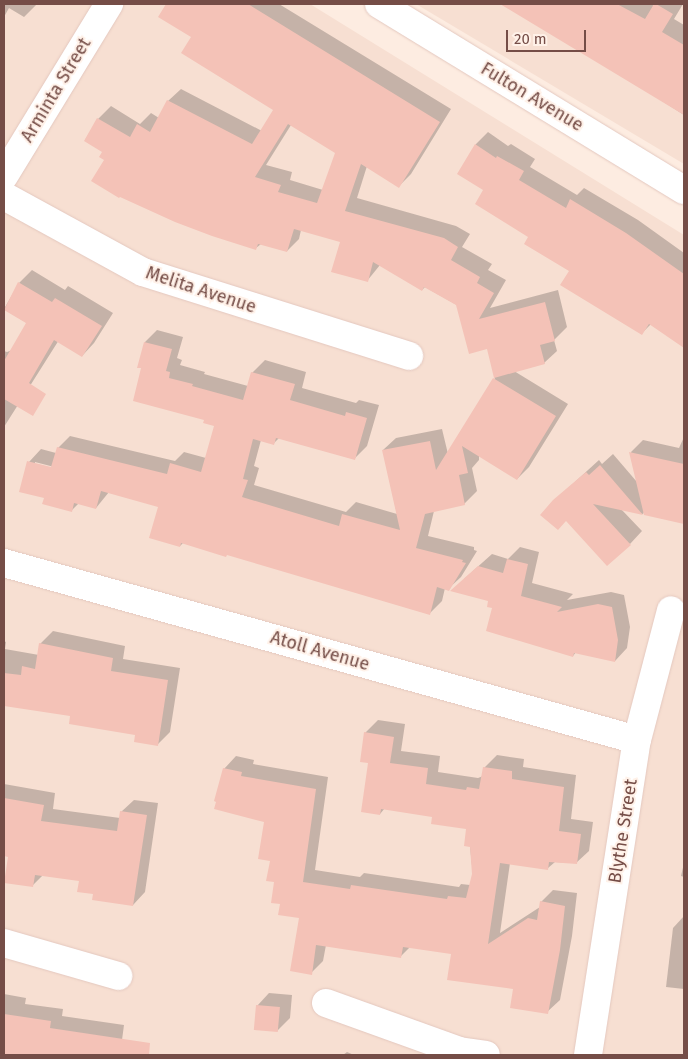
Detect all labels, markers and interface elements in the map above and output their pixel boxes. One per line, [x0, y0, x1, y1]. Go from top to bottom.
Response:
scale bar [508, 20, 588, 52]
text: 20 m [514, 30, 547, 48]
street label: Arminta Street [16, 34, 96, 146]
street label: Fulton Avenue [477, 58, 587, 136]
street label: Melita Avenue [143, 262, 259, 318]
street label: Atoll Avenue [268, 627, 372, 675]
street label: Blythe Street [604, 777, 642, 885]

